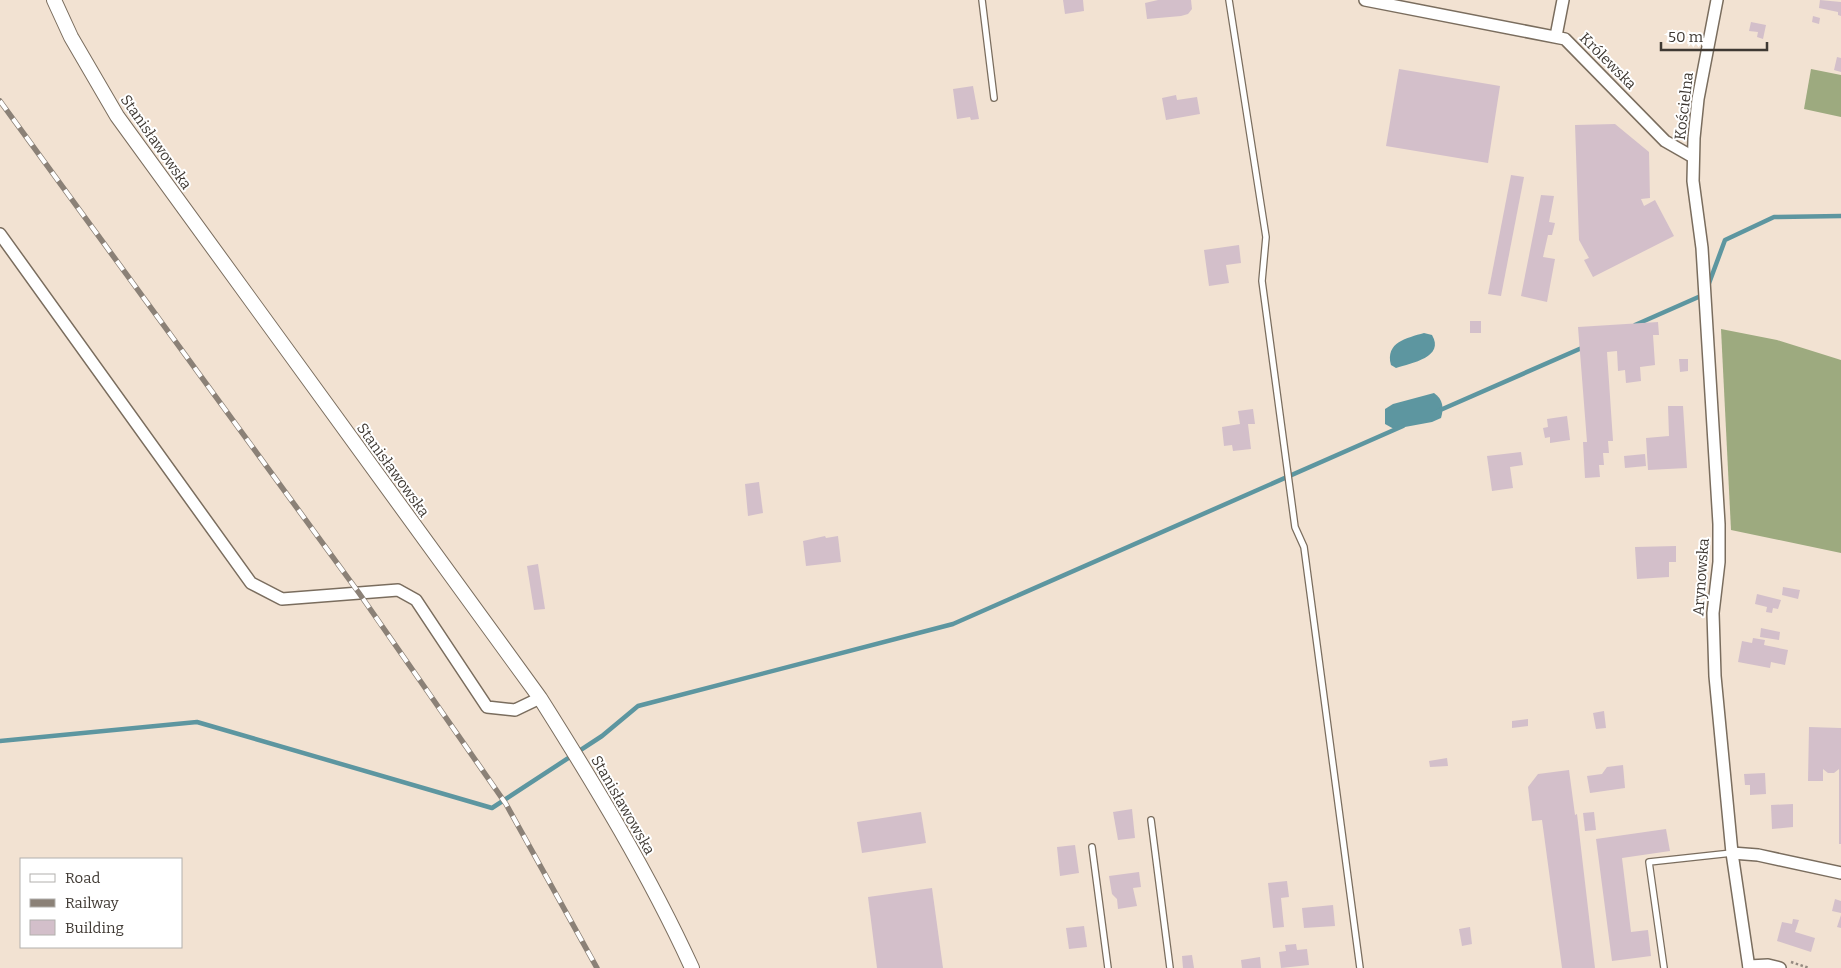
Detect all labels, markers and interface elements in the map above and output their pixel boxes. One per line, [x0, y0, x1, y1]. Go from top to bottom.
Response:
scale bar [1661, 20, 1767, 52]
text: 50 m [1668, 28, 1704, 46]
street label: Królewska [1576, 29, 1640, 93]
street label: Kościelna [1671, 71, 1697, 141]
street label: Stanisławowska [117, 91, 195, 193]
street label: Stanisławowska [353, 420, 433, 520]
street label: Arynowska [1689, 537, 1713, 617]
street label: Stanisławowska [587, 752, 659, 858]
legend [20, 858, 182, 948]
text: Road [65, 869, 100, 887]
text: Railway [65, 894, 119, 912]
text: Building [65, 919, 124, 937]

